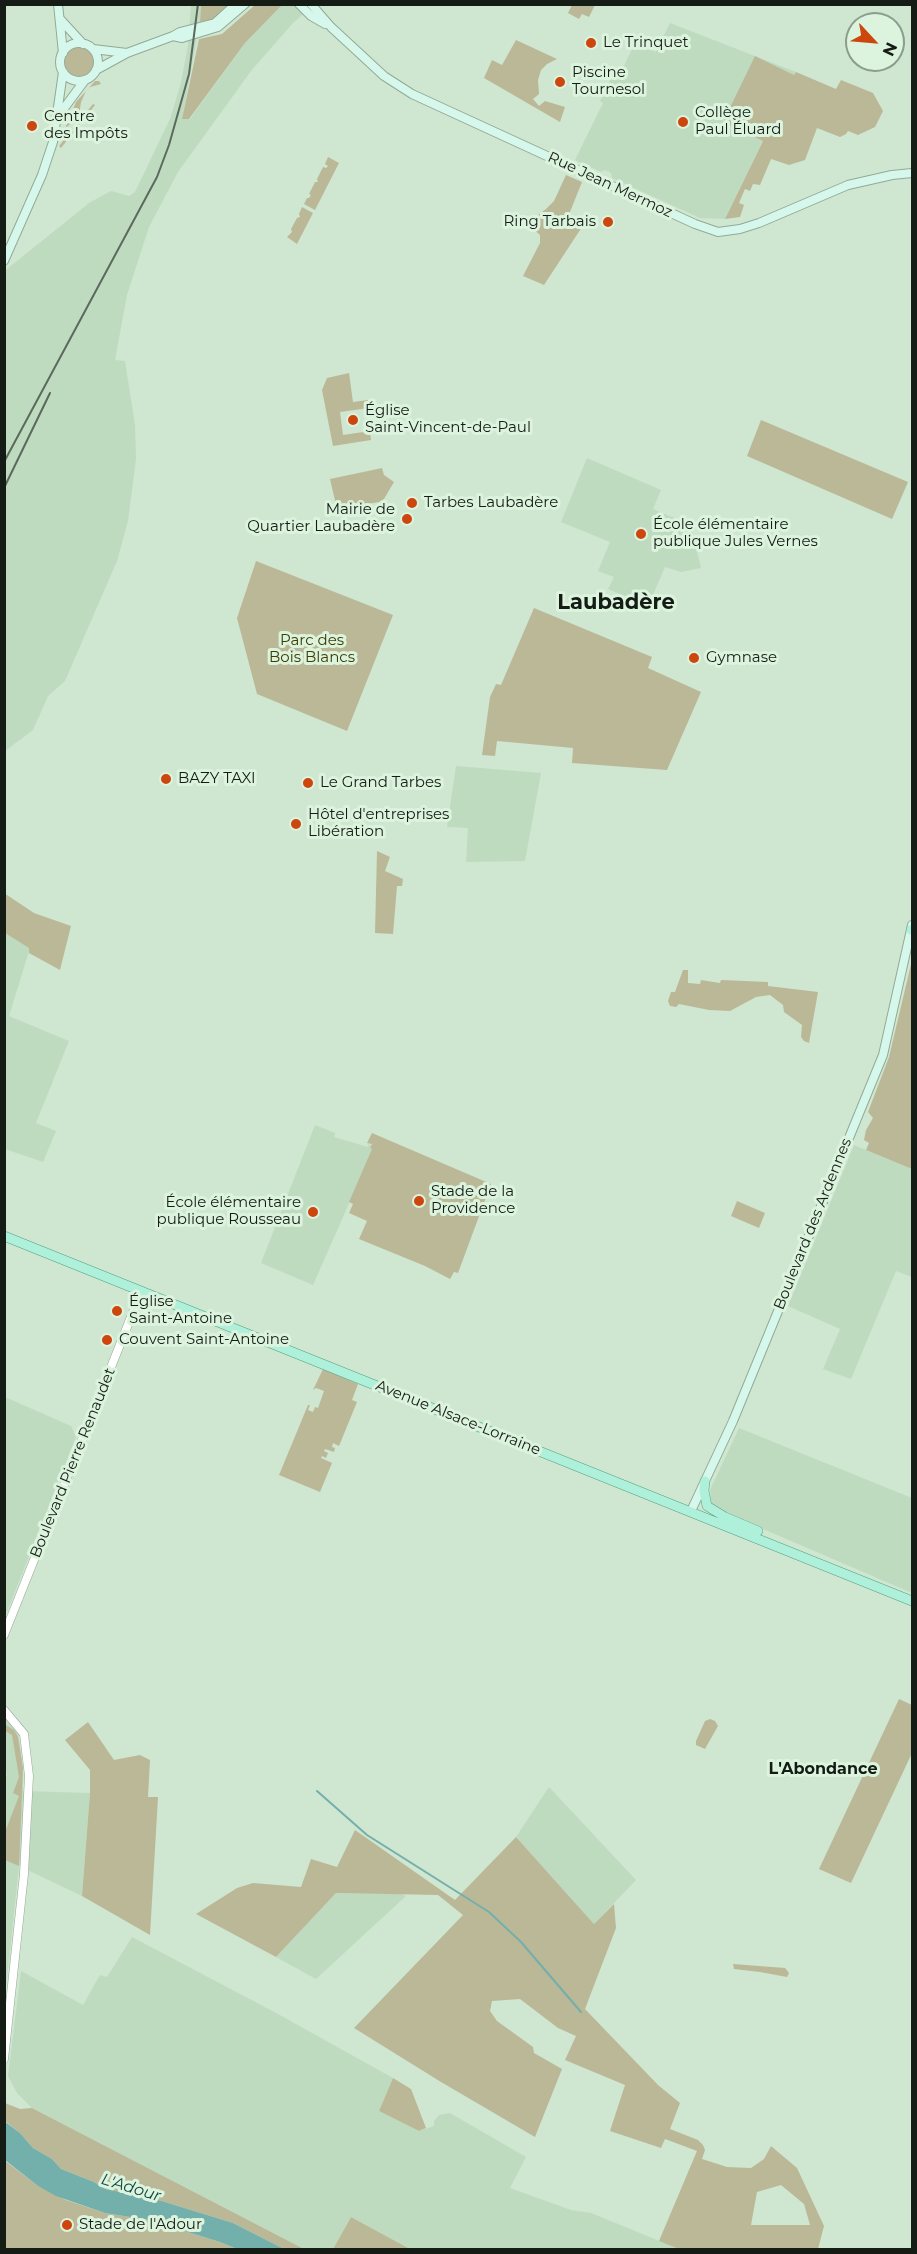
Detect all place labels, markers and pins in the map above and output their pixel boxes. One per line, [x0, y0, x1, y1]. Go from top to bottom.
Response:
place label: Le Trinquet [603, 34, 689, 52]
marker: Le Trinquet [584, 36, 598, 50]
place label: Piscine Tournesol [572, 64, 645, 99]
marker: Piscine Tournesol [553, 75, 567, 89]
place label: Collège Paul Éluard [695, 104, 781, 139]
place label: Centre des Impôts [44, 108, 128, 143]
marker: Collège Paul Éluard [676, 115, 690, 129]
marker: Centre des Impôts [25, 119, 39, 133]
place label: Ring Tarbais [504, 213, 596, 231]
marker: Ring Tarbais [601, 215, 615, 229]
place label: Église Saint-Vincent-de-Paul [365, 402, 531, 437]
marker: Église Saint-Vincent-de-Paul [346, 413, 360, 427]
place label: Tarbes Laubadère [424, 494, 558, 512]
marker: Tarbes Laubadère [405, 496, 419, 510]
place label: Mairie de Quartier Laubadère [247, 501, 395, 536]
marker: Mairie de Quartier Laubadère [400, 512, 414, 526]
place label: École élémentaire publique Jules Vernes [653, 516, 818, 551]
marker: École élémentaire publique Jules Vernes [634, 527, 648, 541]
place label: Gymnase [706, 649, 777, 667]
marker: Gymnase [687, 651, 701, 665]
place label: BAZY TAXI [178, 770, 256, 788]
marker: BAZY TAXI [159, 772, 173, 786]
place label: Le Grand Tarbes [320, 774, 441, 792]
marker: Le Grand Tarbes [301, 776, 315, 790]
place label: Hôtel d'entreprises Libération [308, 806, 449, 841]
marker: Hôtel d'entreprises Libération [289, 817, 303, 831]
place label: Stade de la Providence [431, 1183, 515, 1218]
place label: École élémentaire publique Rousseau [157, 1194, 301, 1229]
marker: Stade de la Providence [412, 1194, 426, 1208]
marker: École élémentaire publique Rousseau [306, 1205, 320, 1219]
place label: Église Saint-Antoine [129, 1293, 232, 1328]
marker: Église Saint-Antoine [110, 1304, 124, 1318]
place label: Couvent Saint-Antoine [119, 1331, 289, 1349]
marker: Couvent Saint-Antoine [100, 1333, 114, 1347]
place label: Stade de l'Adour [79, 2216, 202, 2234]
marker: Stade de l'Adour [60, 2218, 74, 2232]

